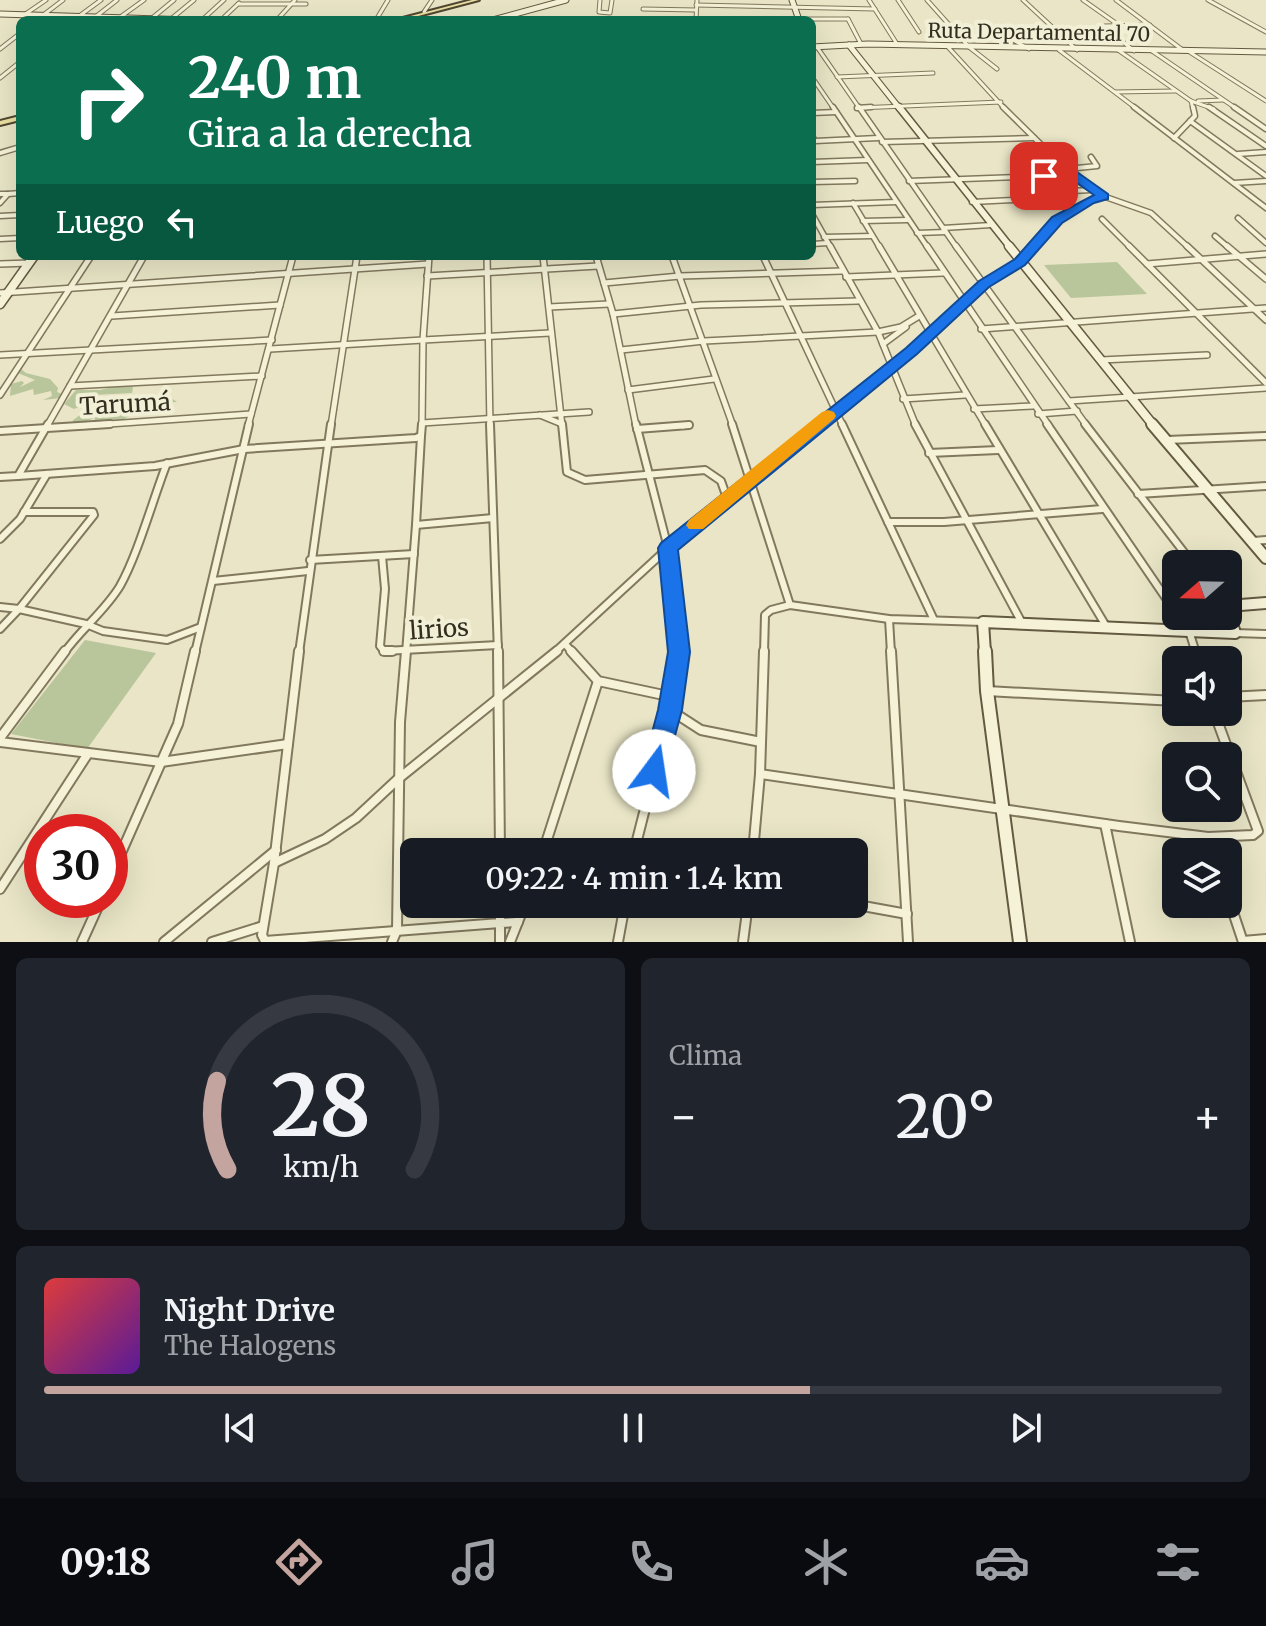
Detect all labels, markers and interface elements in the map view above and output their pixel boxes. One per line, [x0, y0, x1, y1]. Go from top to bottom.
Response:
street label: Ruta Departamental 70 [927, 18, 1151, 46]
text: 240 m [188, 43, 361, 113]
icon: right [56, 48, 160, 152]
text: Gira a la derecha [188, 112, 472, 157]
pin [1010, 142, 1078, 210]
icon: arrive [1022, 154, 1066, 198]
icon: left [160, 200, 204, 244]
text: Luego [56, 203, 144, 241]
street label: Tarumá [78, 386, 172, 422]
north arrow [1162, 550, 1242, 630]
map controls [1162, 550, 1242, 918]
street label: lirios [408, 611, 470, 647]
button: sound [1162, 646, 1242, 726]
position arrow [612, 729, 696, 813]
button: search [1162, 742, 1242, 822]
speed limit sign: 30 [24, 814, 128, 918]
button: layers [1162, 838, 1242, 918]
text: 09:22 · 4 min · 1.4 km [485, 859, 783, 897]
text: Clima [669, 1039, 742, 1072]
text: 28 [271, 1054, 370, 1159]
text: 20° [895, 1079, 996, 1154]
text: − [669, 1089, 698, 1144]
text: + [1193, 1089, 1222, 1144]
text: km/h [283, 1149, 358, 1185]
text: Night Drive [164, 1291, 335, 1329]
text: The Halogens [164, 1329, 336, 1362]
icon: previous [218, 1406, 262, 1450]
icon: pause [611, 1406, 655, 1450]
icon: next [1004, 1406, 1048, 1450]
icon: directions [271, 1534, 327, 1590]
icon: music [447, 1534, 503, 1590]
icon: phone [623, 1534, 679, 1590]
icon: climate [798, 1534, 854, 1590]
icon: car [974, 1534, 1030, 1590]
icon: filters [1150, 1534, 1206, 1590]
text: 09:18 [60, 1540, 151, 1585]

